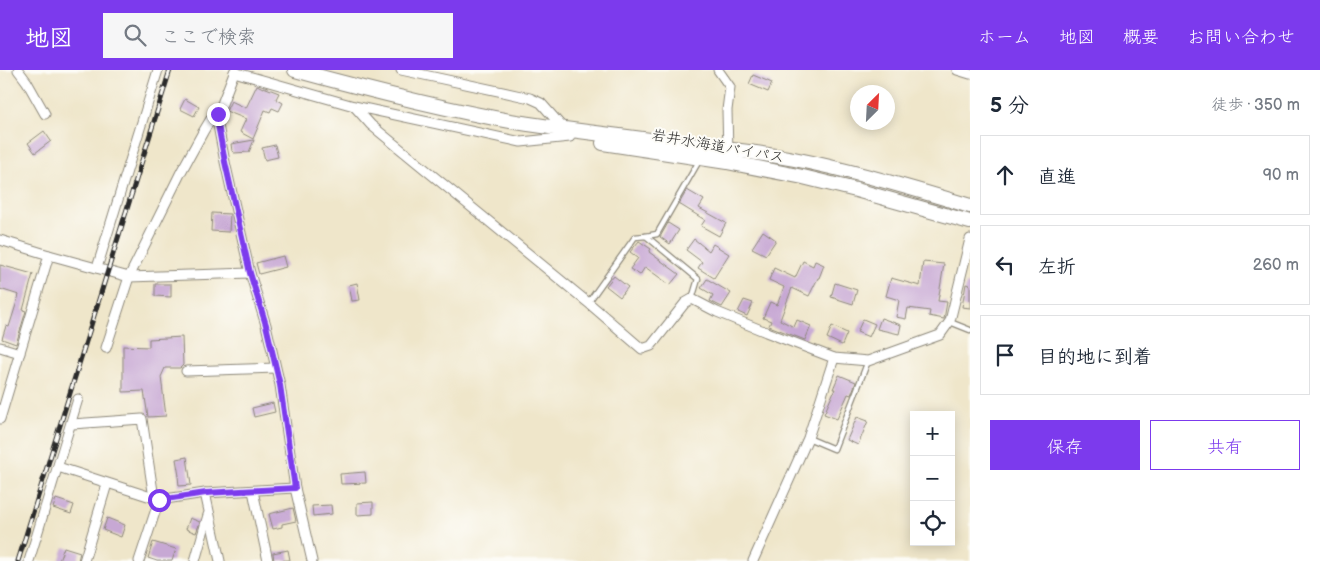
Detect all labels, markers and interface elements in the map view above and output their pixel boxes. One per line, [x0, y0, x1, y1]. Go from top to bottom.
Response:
search box [103, 13, 453, 58]
icon: search [121, 21, 149, 49]
text: 地図 [25, 24, 73, 53]
text: ここで検索 [161, 26, 256, 49]
text: ホーム [978, 27, 1031, 48]
text: 地図 [1059, 27, 1095, 48]
text: 概要 [1123, 27, 1159, 48]
text: お問い合わせ [1187, 27, 1295, 48]
north arrow [850, 85, 895, 130]
text: 5 分 [990, 93, 1029, 118]
text: 徒歩 · 350 m [1212, 96, 1300, 115]
route end [207, 103, 230, 126]
street label: 岩井水海道バイパス [650, 125, 786, 168]
icon: ahead [991, 161, 1019, 189]
text: 直進 [1038, 166, 1076, 189]
text: 90 m [1263, 166, 1299, 185]
icon: left [991, 251, 1019, 279]
text: 左折 [1038, 256, 1076, 279]
text: 260 m [1253, 256, 1299, 275]
icon: arrive [991, 341, 1019, 369]
text: 目的地に到着 [1038, 346, 1152, 369]
map controls [910, 411, 955, 546]
button: + [910, 411, 955, 456]
button: 保存 [990, 420, 1140, 470]
button: 共有 [1150, 420, 1300, 470]
button: − [910, 456, 955, 501]
route start [148, 489, 171, 512]
button: locate [910, 501, 955, 546]

